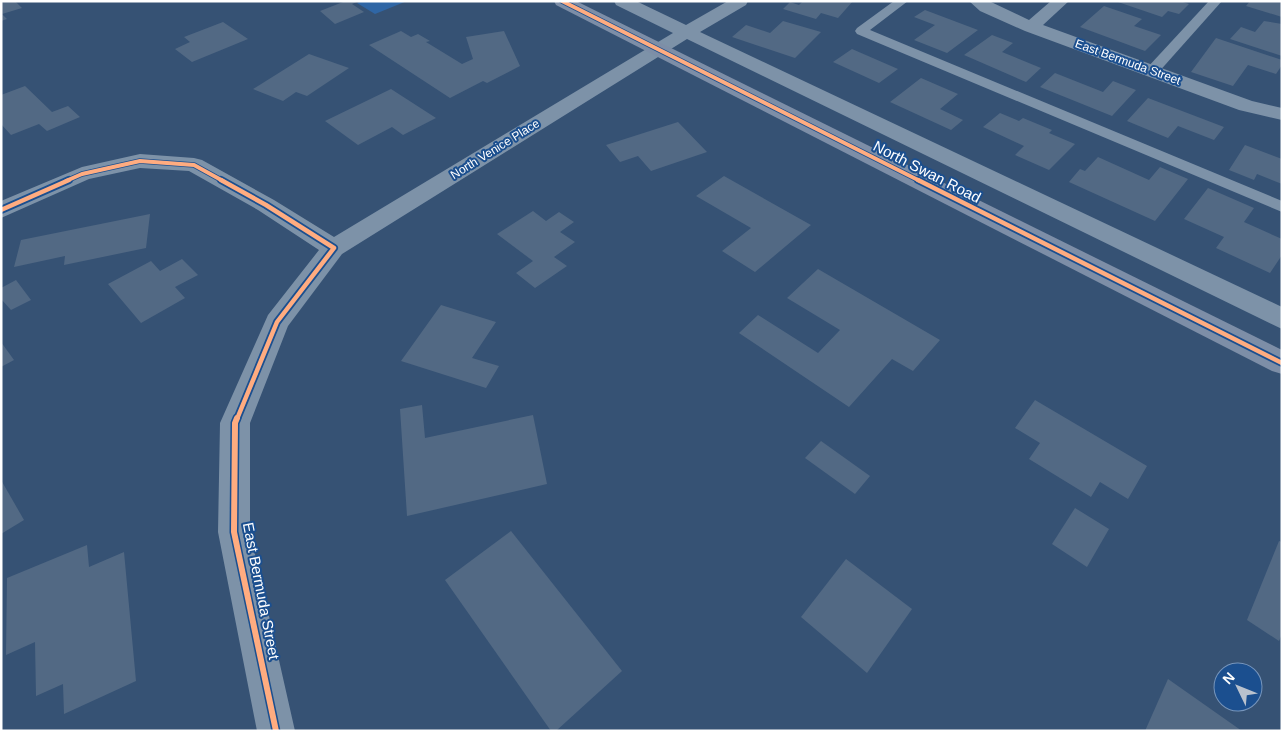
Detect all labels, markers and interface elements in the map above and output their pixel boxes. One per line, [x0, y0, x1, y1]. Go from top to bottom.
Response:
street label: East Bermuda Street [1073, 36, 1183, 88]
street label: North Venice Place [448, 116, 542, 182]
street label: North Swan Road [871, 137, 984, 206]
street label: East Bermuda Street [240, 521, 283, 662]
north arrow [1213, 662, 1263, 712]
text: N [1219, 669, 1238, 687]

